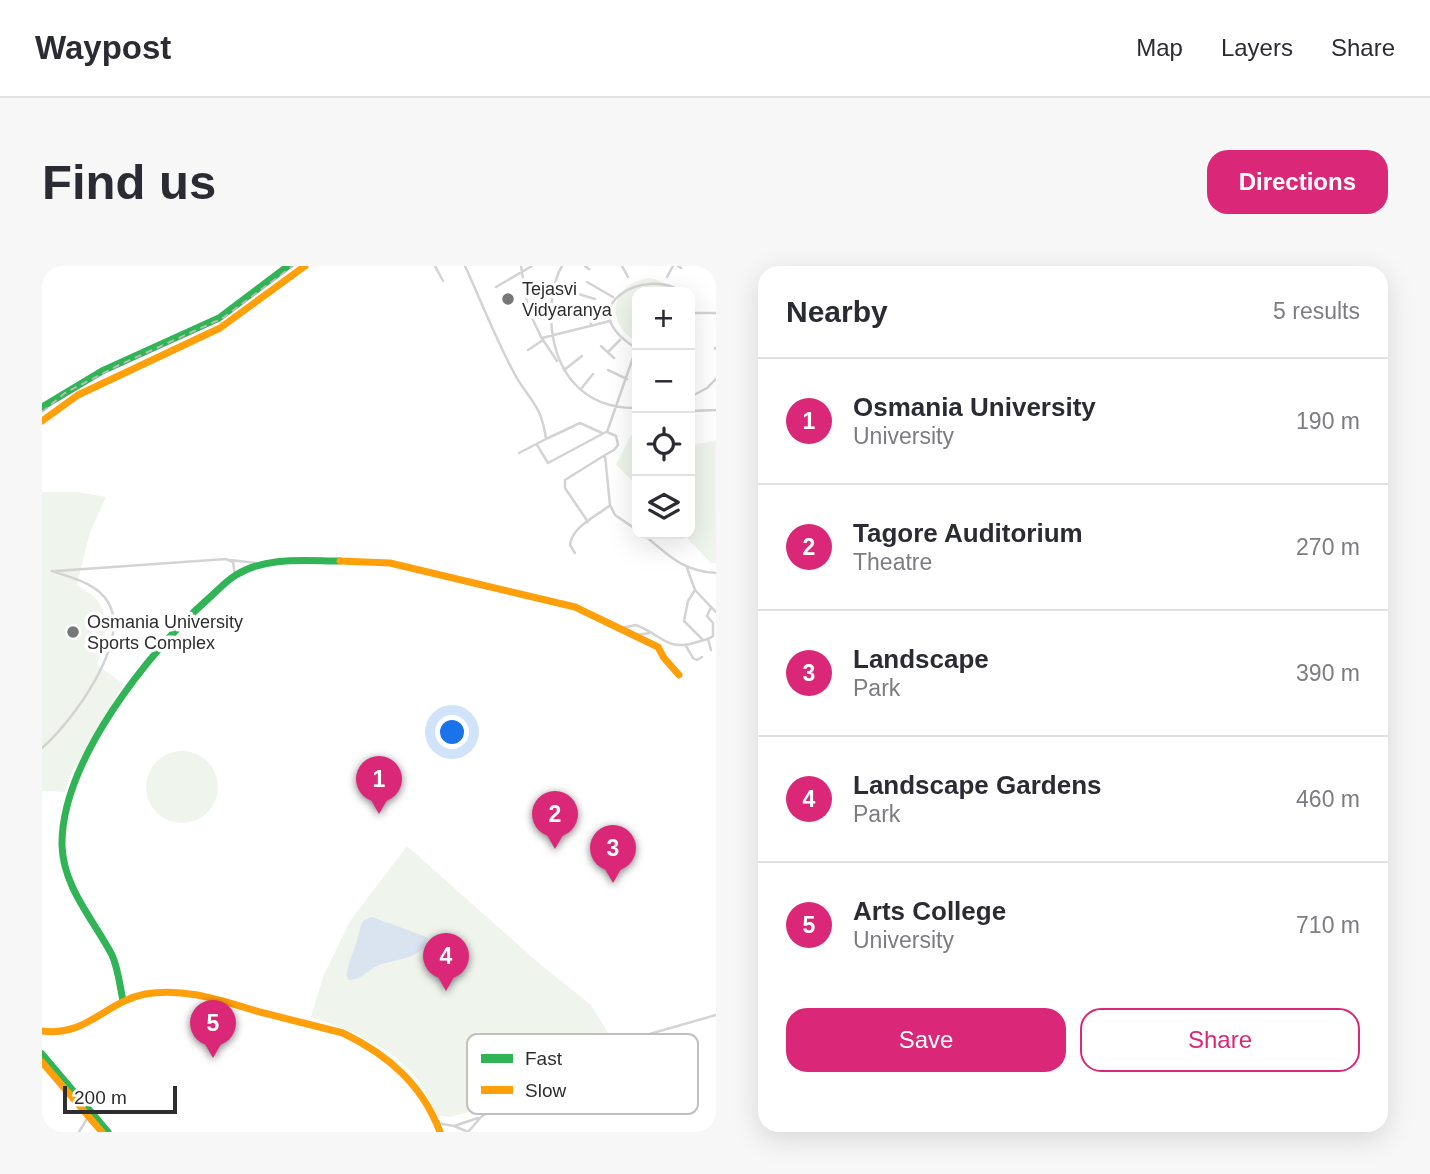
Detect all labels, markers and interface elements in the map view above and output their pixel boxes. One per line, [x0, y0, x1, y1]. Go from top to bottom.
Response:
text: Waypost [35, 29, 171, 66]
text: Map [1136, 34, 1183, 61]
text: Layers [1221, 34, 1293, 61]
text: Share [1331, 34, 1395, 61]
button: Directions [1207, 150, 1388, 214]
text: Find us [42, 155, 216, 209]
place label: Tejasvi Vidyaranya [522, 279, 613, 320]
map controls [632, 287, 695, 539]
button: + [632, 287, 695, 350]
marker: Tejasvi Vidyaranya [500, 291, 516, 307]
text: Nearby [786, 295, 888, 328]
text: 5 results [1273, 298, 1360, 324]
button: − [632, 350, 695, 413]
text: Osmania University [853, 392, 1096, 422]
text: 1 [803, 408, 815, 434]
text: 190 m [1296, 408, 1360, 434]
button: locate [632, 413, 695, 476]
text: University [853, 423, 954, 449]
button: layers [632, 476, 695, 539]
text: Tagore Auditorium [853, 518, 1083, 548]
text: 2 [803, 534, 815, 560]
text: 270 m [1296, 534, 1360, 560]
text: Theatre [853, 549, 932, 575]
place label: Osmania University Sports Complex [87, 612, 243, 653]
marker: Osmania University Sports Complex [65, 624, 81, 640]
text: Landscape [853, 644, 989, 674]
text: 3 [803, 660, 815, 686]
text: 390 m [1296, 660, 1360, 686]
text: Park [853, 675, 900, 701]
your location [435, 715, 469, 749]
pin: 1 [356, 756, 402, 814]
text: Landscape Gardens [853, 770, 1102, 800]
text: 4 [803, 786, 815, 812]
text: 460 m [1296, 786, 1360, 812]
pin: 2 [532, 791, 578, 849]
text: Park [853, 801, 900, 827]
pin: 3 [590, 825, 636, 883]
text: Arts College [853, 896, 1006, 926]
text: 5 [803, 912, 815, 938]
text: 710 m [1296, 912, 1360, 938]
text: University [853, 927, 954, 953]
pin: 4 [423, 933, 469, 991]
pin: 5 [190, 1000, 236, 1058]
button: Save [786, 1008, 1066, 1072]
button: Share [1080, 1008, 1360, 1072]
legend [467, 1034, 698, 1114]
text: Fast [525, 1048, 563, 1069]
text: Slow [525, 1080, 566, 1101]
scale bar [63, 1083, 177, 1115]
text: 200 m [74, 1087, 127, 1108]

